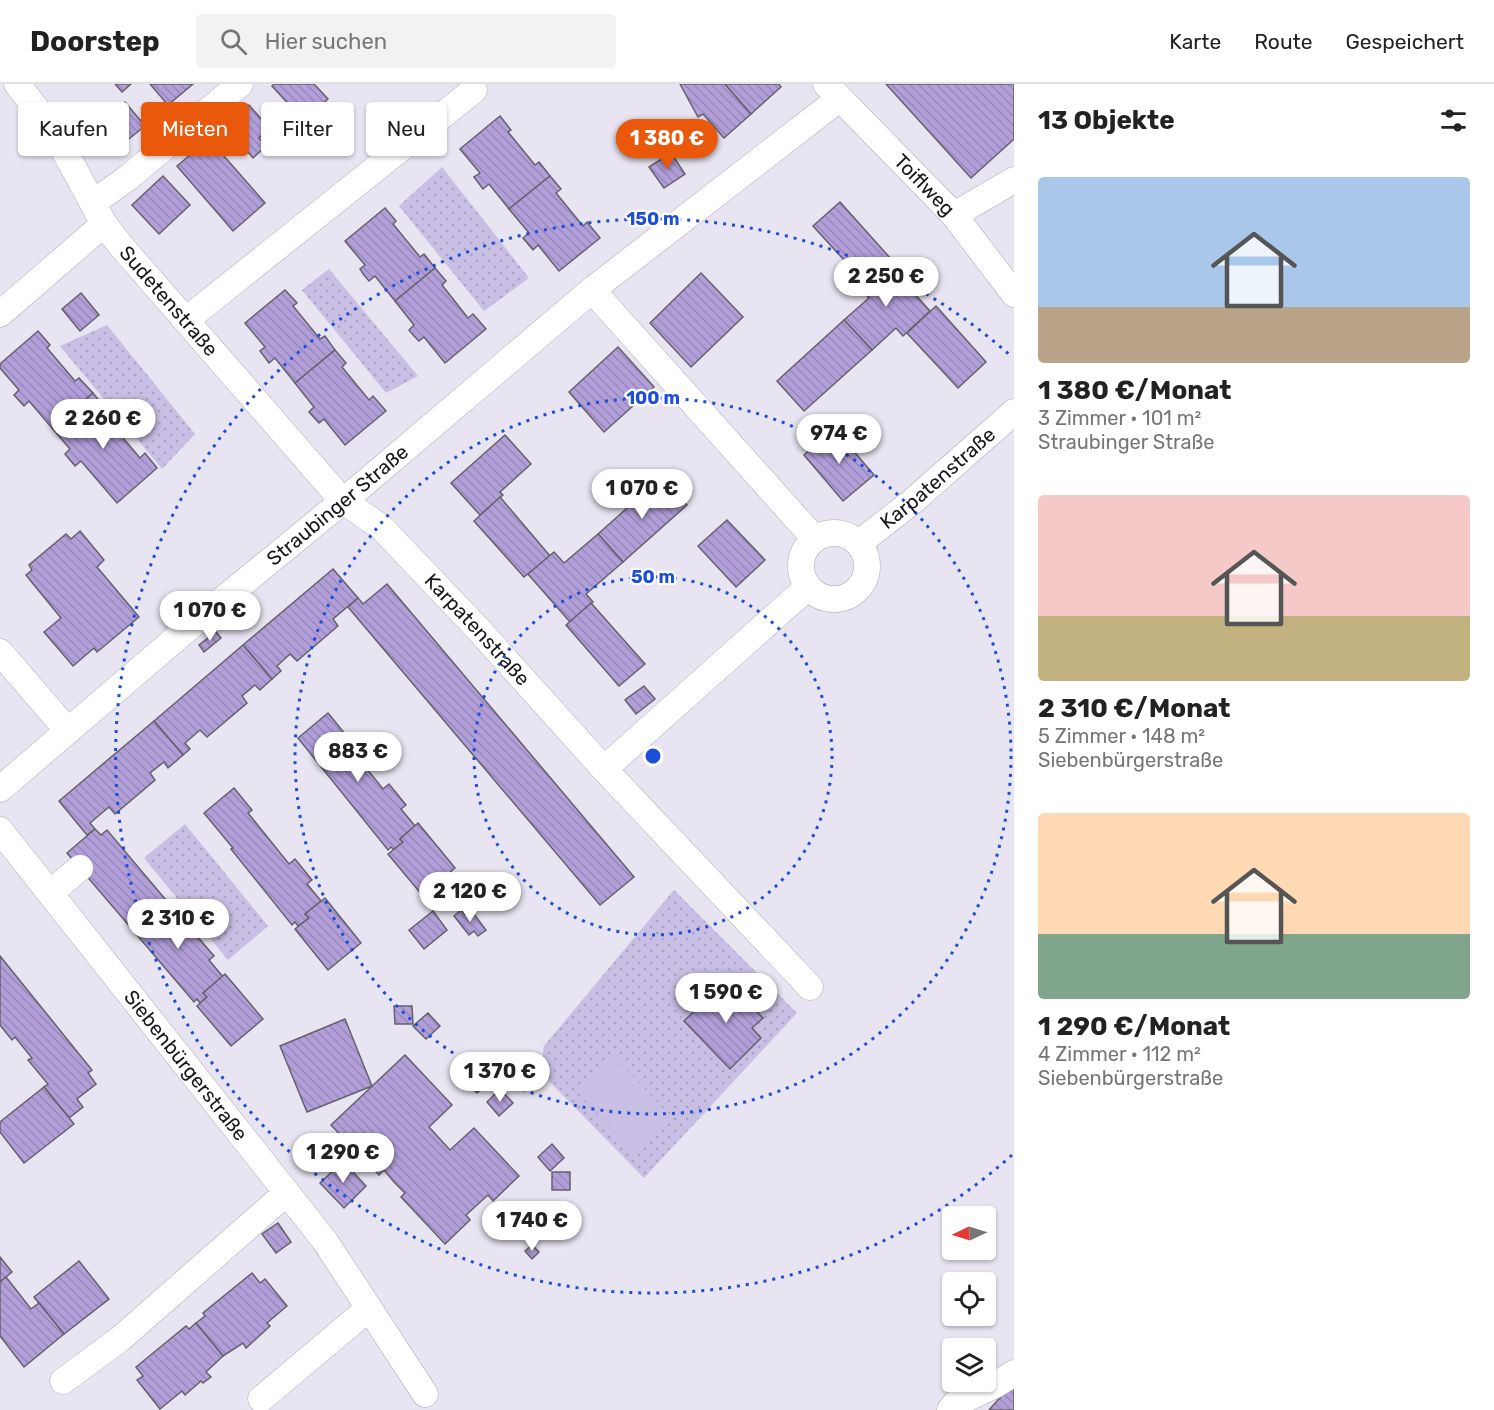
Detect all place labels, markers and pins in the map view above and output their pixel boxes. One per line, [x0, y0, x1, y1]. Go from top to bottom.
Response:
pin: 1 380 € [612, 119, 722, 170]
pin: 2 250 € [831, 257, 941, 308]
pin: 2 260 € [48, 399, 158, 450]
pin: 974 € [797, 414, 881, 465]
pin: 1 070 € [587, 469, 697, 520]
pin: 1 070 € [155, 591, 265, 642]
pin: 883 € [316, 732, 400, 783]
centre of rings [643, 746, 663, 766]
pin: 2 120 € [415, 872, 525, 923]
pin: 2 310 € [123, 899, 233, 950]
pin: 1 590 € [671, 973, 781, 1024]
pin: 1 370 € [445, 1052, 555, 1103]
pin: 1 290 € [288, 1133, 398, 1184]
pin: 1 740 € [477, 1201, 587, 1252]

